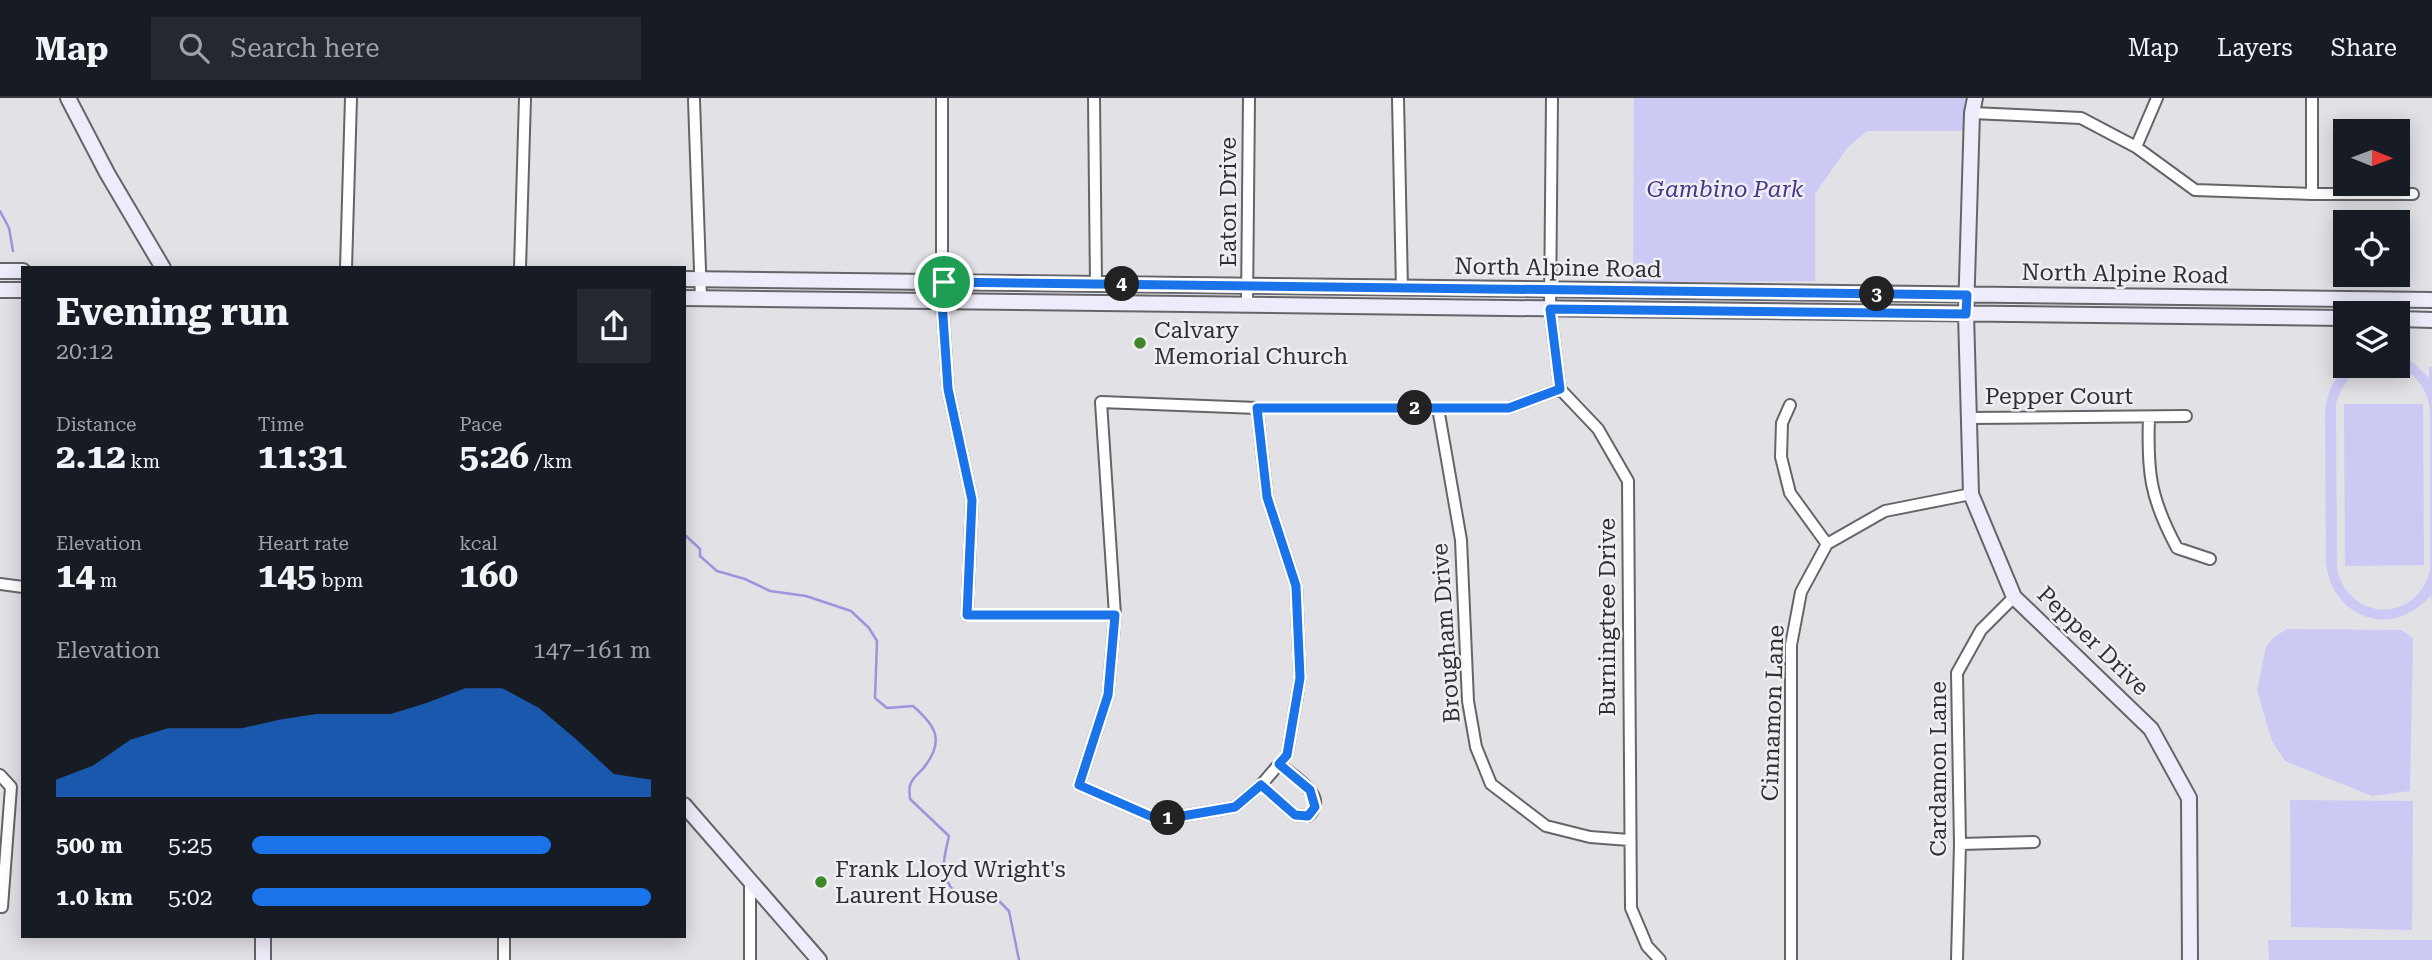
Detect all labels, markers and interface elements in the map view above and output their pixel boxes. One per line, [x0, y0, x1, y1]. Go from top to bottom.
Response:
search box [151, 17, 641, 80]
text: Map [35, 29, 109, 68]
icon: search [175, 29, 213, 67]
text: Search here [231, 33, 380, 63]
text: Map [2128, 34, 2179, 62]
text: Layers [2217, 34, 2293, 62]
text: Share [2331, 34, 2397, 62]
north arrow [2333, 119, 2410, 196]
map controls [2333, 119, 2410, 378]
street label: Eaton Drive [1215, 137, 1242, 267]
park label: Gambino Park [1647, 176, 1804, 203]
button: locate [2333, 210, 2410, 287]
pin [914, 252, 974, 312]
street label: North Alpine Road [1454, 253, 1662, 283]
street label: North Alpine Road [2021, 259, 2229, 289]
icon: arrive [925, 263, 963, 301]
pin: 4 [1104, 266, 1140, 302]
text: 4 [1116, 272, 1127, 295]
pin: 3 [1860, 276, 1895, 312]
text: 3 [1871, 282, 1882, 305]
button: share [577, 289, 651, 363]
text: Evening run [56, 290, 289, 334]
button: layers [2333, 301, 2410, 378]
place label: Calvary Memorial Church [1154, 317, 1348, 370]
marker: Calvary Memorial Church [1132, 335, 1148, 351]
text: 20:12 [56, 338, 113, 365]
street label: Pepper Court [1985, 383, 2134, 410]
pin: 2 [1398, 390, 1432, 426]
text: 2 [1409, 396, 1420, 419]
text: Distance [56, 413, 136, 436]
text: Time [258, 413, 304, 436]
text: Pace [459, 413, 502, 436]
text: 2.12 [56, 436, 126, 477]
text: 11:31 [258, 436, 347, 477]
text: 5:26 [459, 436, 529, 477]
text: km [126, 450, 160, 473]
text: /km [529, 450, 572, 473]
street label: Burningtree Drive [1594, 518, 1621, 716]
text: Elevation [56, 532, 142, 555]
text: Heart rate [258, 532, 349, 555]
text: kcal [459, 532, 498, 555]
street label: Brougham Drive [1426, 542, 1466, 724]
text: 14 [56, 555, 95, 596]
text: 145 [258, 555, 316, 596]
text: 160 [459, 555, 518, 596]
text: m [95, 569, 117, 592]
text: bpm [316, 569, 363, 592]
street label: Pepper Drive [2031, 581, 2155, 701]
street label: Cinnamon Lane [1756, 624, 1790, 802]
text: Elevation [56, 637, 160, 664]
text: 147–161 m [533, 637, 651, 664]
street label: Cardamon Lane [1925, 681, 1952, 857]
pin: 1 [1150, 800, 1186, 836]
text: 1 [1162, 806, 1173, 829]
text: 500 m [56, 832, 123, 859]
text: 5:25 [168, 832, 213, 859]
place label: Frank Lloyd Wright's Laurent House [835, 856, 1066, 909]
marker: Frank Lloyd Wright's Laurent House [813, 874, 829, 890]
text: 1.0 km [56, 884, 133, 911]
text: 5:02 [168, 884, 213, 911]

